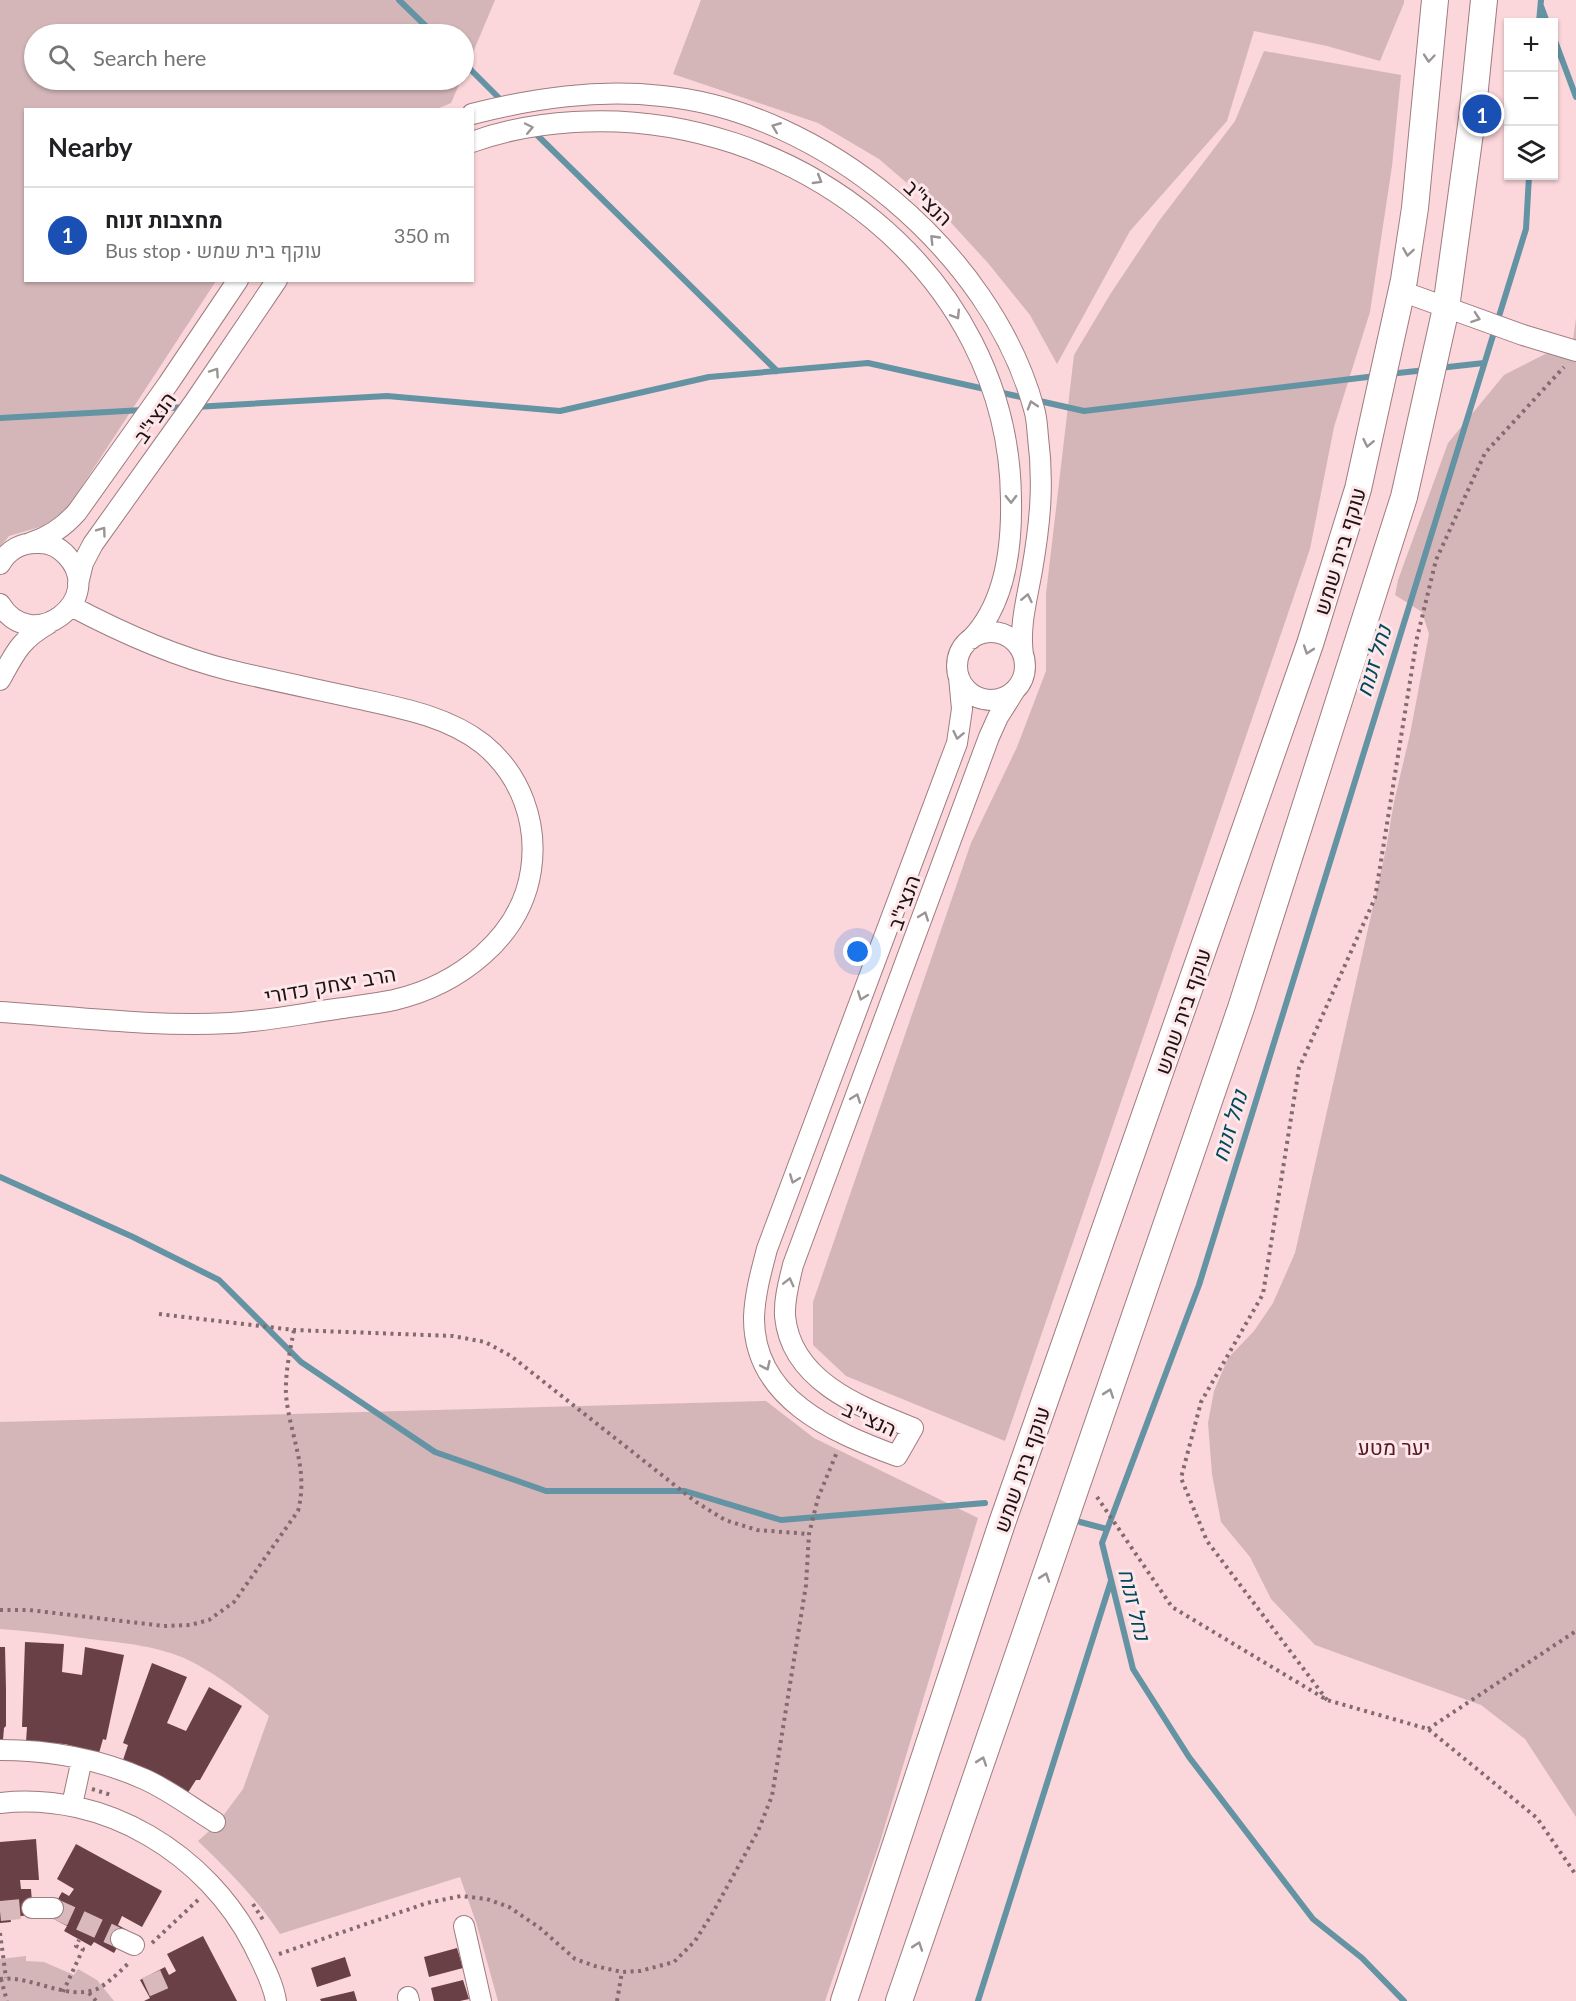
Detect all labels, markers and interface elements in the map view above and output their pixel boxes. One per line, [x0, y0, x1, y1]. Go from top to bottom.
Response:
map controls [1504, 18, 1558, 180]
button: + [1504, 18, 1558, 72]
search box [24, 24, 474, 90]
icon: search [45, 41, 78, 74]
text: Search here [93, 44, 206, 71]
one-way arrow [1423, 54, 1436, 63]
button: − [1504, 72, 1558, 126]
pin: 1 [1462, 92, 1502, 136]
one-way arrow [524, 122, 534, 135]
one-way arrow [771, 122, 781, 135]
button: layers [1504, 126, 1558, 180]
text: Nearby [48, 131, 133, 163]
one-way arrow [812, 173, 822, 185]
street label: הנצי"ב [900, 174, 958, 230]
text: מחצבות זנוח [105, 206, 223, 233]
text: 1 [62, 223, 73, 247]
text: 350 m [394, 223, 450, 247]
one-way arrow [930, 235, 941, 245]
text: Bus stop · עוקף בית שמש [105, 238, 322, 262]
one-way arrow [1402, 247, 1415, 257]
one-way arrow [949, 309, 961, 319]
one-way arrow [1470, 311, 1481, 324]
one-way arrow [208, 368, 219, 379]
street label: הנצי"ב [128, 387, 180, 447]
one-way arrow [1027, 400, 1039, 411]
one-way arrow [1363, 438, 1376, 448]
street label: עוקף בית שמש [1308, 484, 1370, 618]
one-way arrow [1005, 495, 1017, 504]
one-way arrow [95, 527, 106, 538]
one-way arrow [1020, 593, 1033, 603]
water label: נחל זנוח [1349, 620, 1397, 700]
one-way arrow [1303, 644, 1316, 655]
one-way arrow [953, 729, 966, 739]
street label: הנצי"ב [882, 871, 924, 933]
one-way arrow [917, 911, 929, 922]
your location [843, 937, 872, 966]
street label: עוקף בית שמש [1149, 945, 1215, 1077]
street label: הרב יצחק כדורי [262, 960, 398, 1008]
one-way arrow [857, 990, 869, 1001]
water label: נחל זנוח [1205, 1085, 1253, 1165]
one-way arrow [848, 1094, 861, 1104]
one-way arrow [788, 1173, 801, 1184]
one-way arrow [782, 1277, 795, 1287]
one-way arrow [759, 1359, 771, 1370]
one-way arrow [1101, 1388, 1114, 1399]
street label: הנצי"ב [839, 1395, 901, 1441]
street label: עוקף בית שמש [988, 1403, 1054, 1535]
park label: יער מטע [1358, 1434, 1430, 1459]
water label: נחל זנוח [1113, 1565, 1157, 1645]
one-way arrow [1038, 1572, 1051, 1583]
one-way arrow [974, 1756, 987, 1767]
one-way arrow [911, 1941, 924, 1952]

